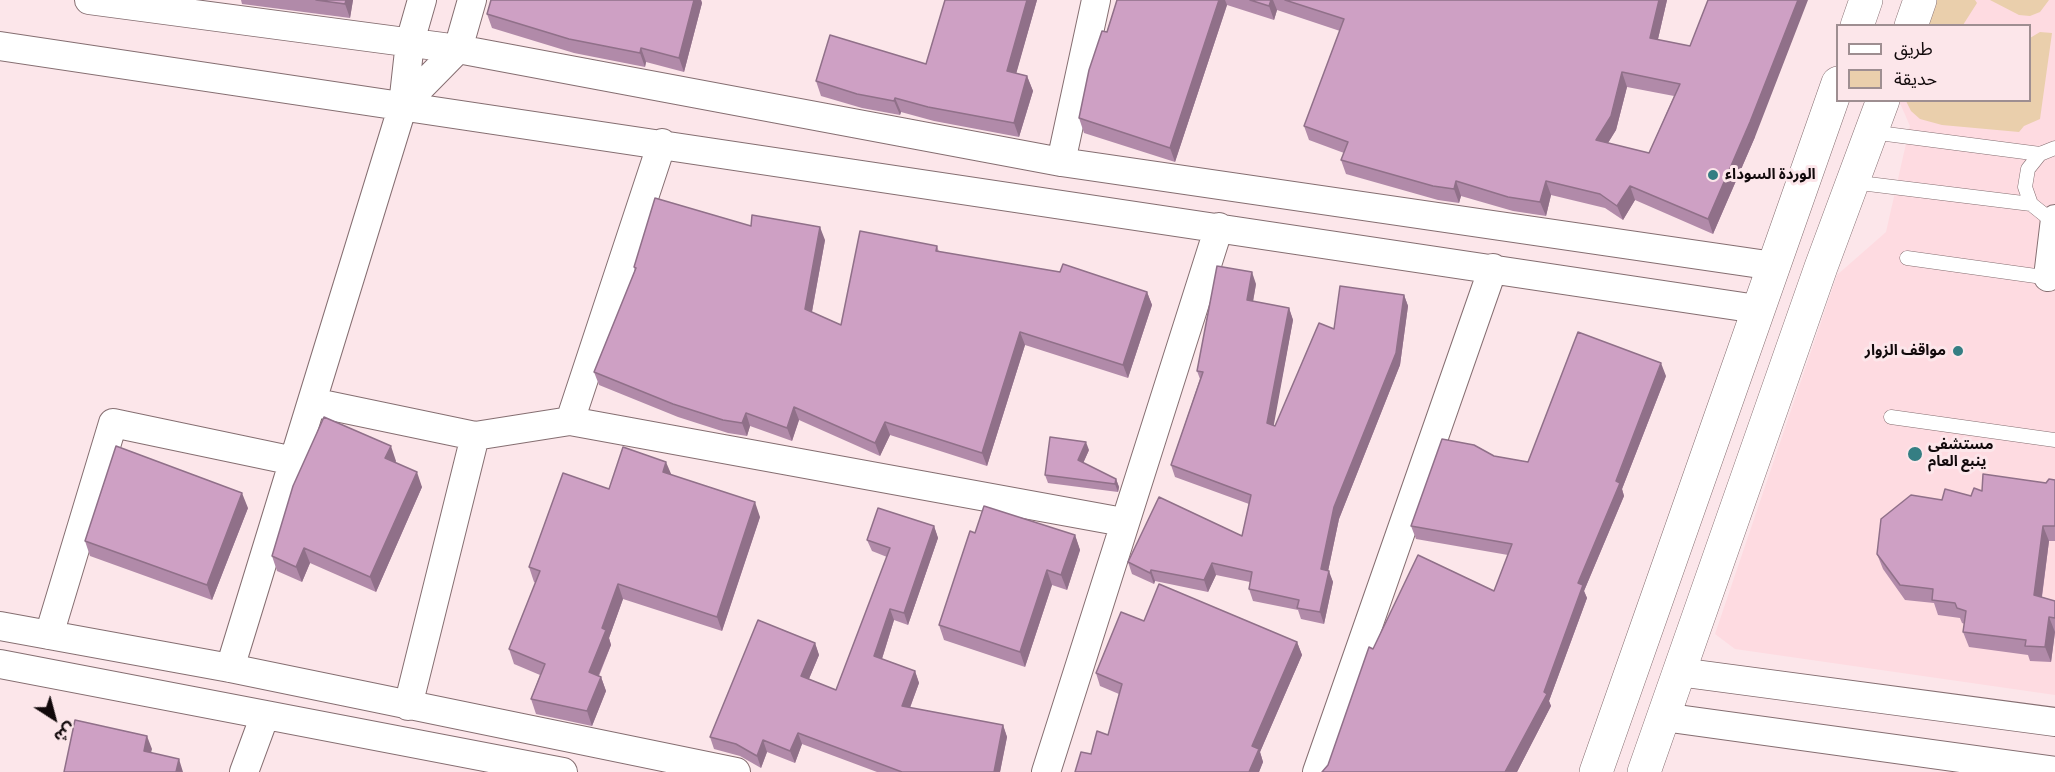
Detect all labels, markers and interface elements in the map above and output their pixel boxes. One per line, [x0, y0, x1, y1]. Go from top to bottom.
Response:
legend [1836, 24, 2031, 102]
text: طريق [1894, 36, 1933, 61]
text: حديقة [1894, 66, 1937, 91]
place label: الوردة السوداء [1725, 166, 1816, 184]
marker: الوردة السوداء [1706, 168, 1720, 182]
place label: مواقف الزوار [1865, 342, 1946, 360]
marker: مواقف الزوار [1951, 344, 1965, 358]
place label: مستشفى ينبع العام [1928, 436, 1993, 471]
marker: مستشفى ينبع العام [1906, 445, 1924, 463]
north arrow [24, 688, 84, 748]
text: ش [49, 717, 81, 749]

